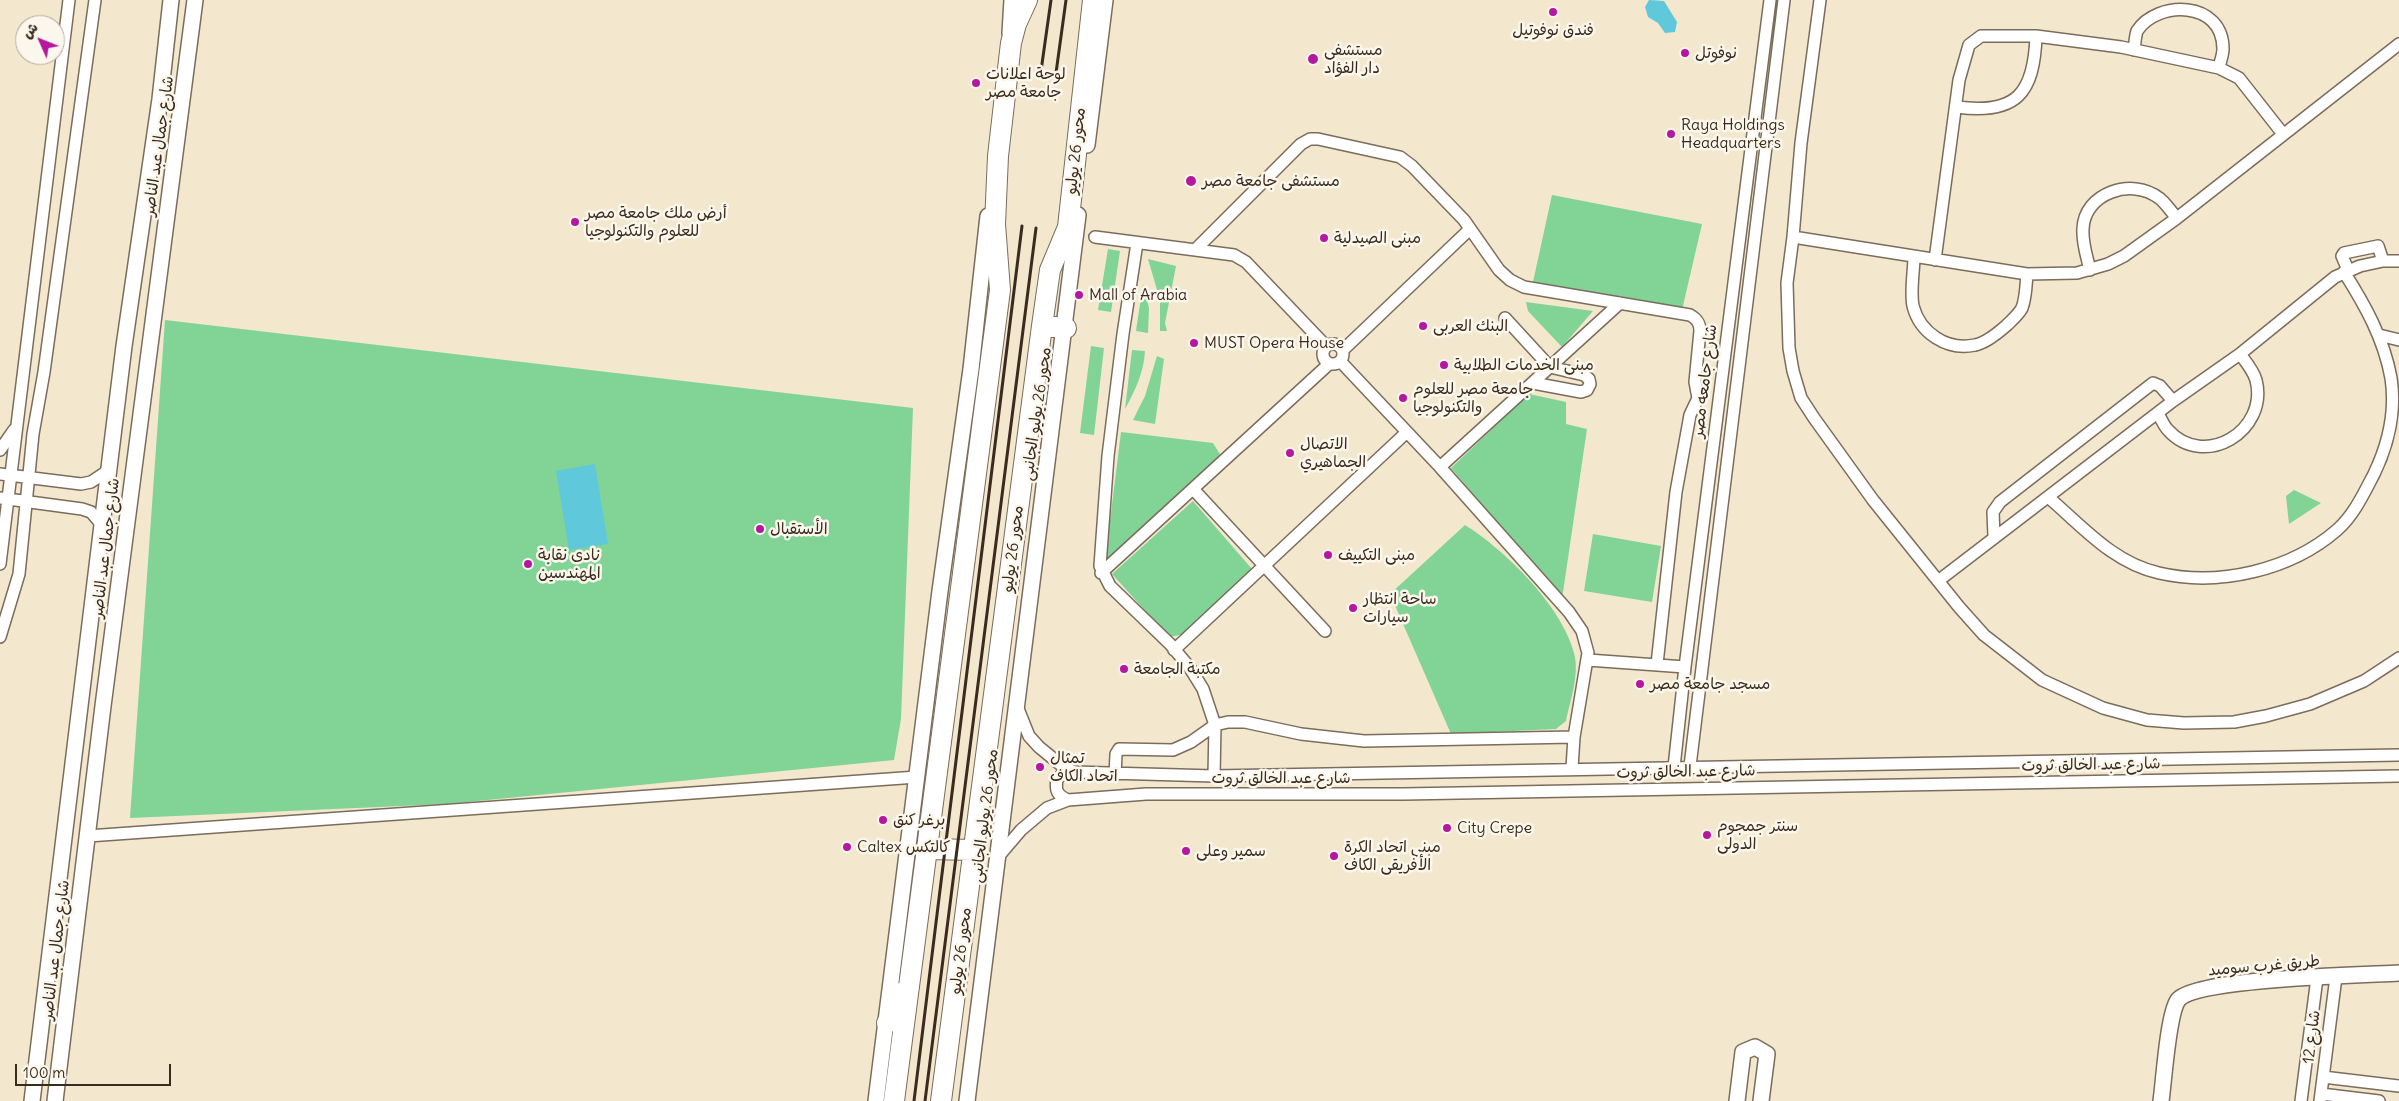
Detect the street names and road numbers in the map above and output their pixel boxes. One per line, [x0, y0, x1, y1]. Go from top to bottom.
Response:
street label: شارع جمال عبد الناصر [140, 75, 178, 217]
street label: محور 26 يوليو [1062, 107, 1090, 195]
street label: شارع جامعه مصر [1689, 323, 1721, 439]
street label: محور 26 يوليو الجانبى [1018, 346, 1056, 482]
street label: شارع جمال عبد الناصر [88, 477, 124, 619]
street label: محور 26 يوليو [998, 504, 1028, 594]
street label: محور 26 يوليو الجانبى [967, 748, 1003, 884]
street label: شارع عبد الخالق ثروت [2021, 754, 2161, 776]
street label: شارع عبد الخالق ثروت [1616, 761, 1756, 783]
street label: شارع عبد الخالق ثروت [1211, 768, 1351, 788]
street label: شارع جمال عبد الناصر [38, 879, 74, 1021]
street label: محور 26 يوليو [946, 906, 976, 996]
street label: طريق غرب سوميد [2207, 952, 2321, 980]
street label: شارع 12 [2299, 1009, 2325, 1065]

